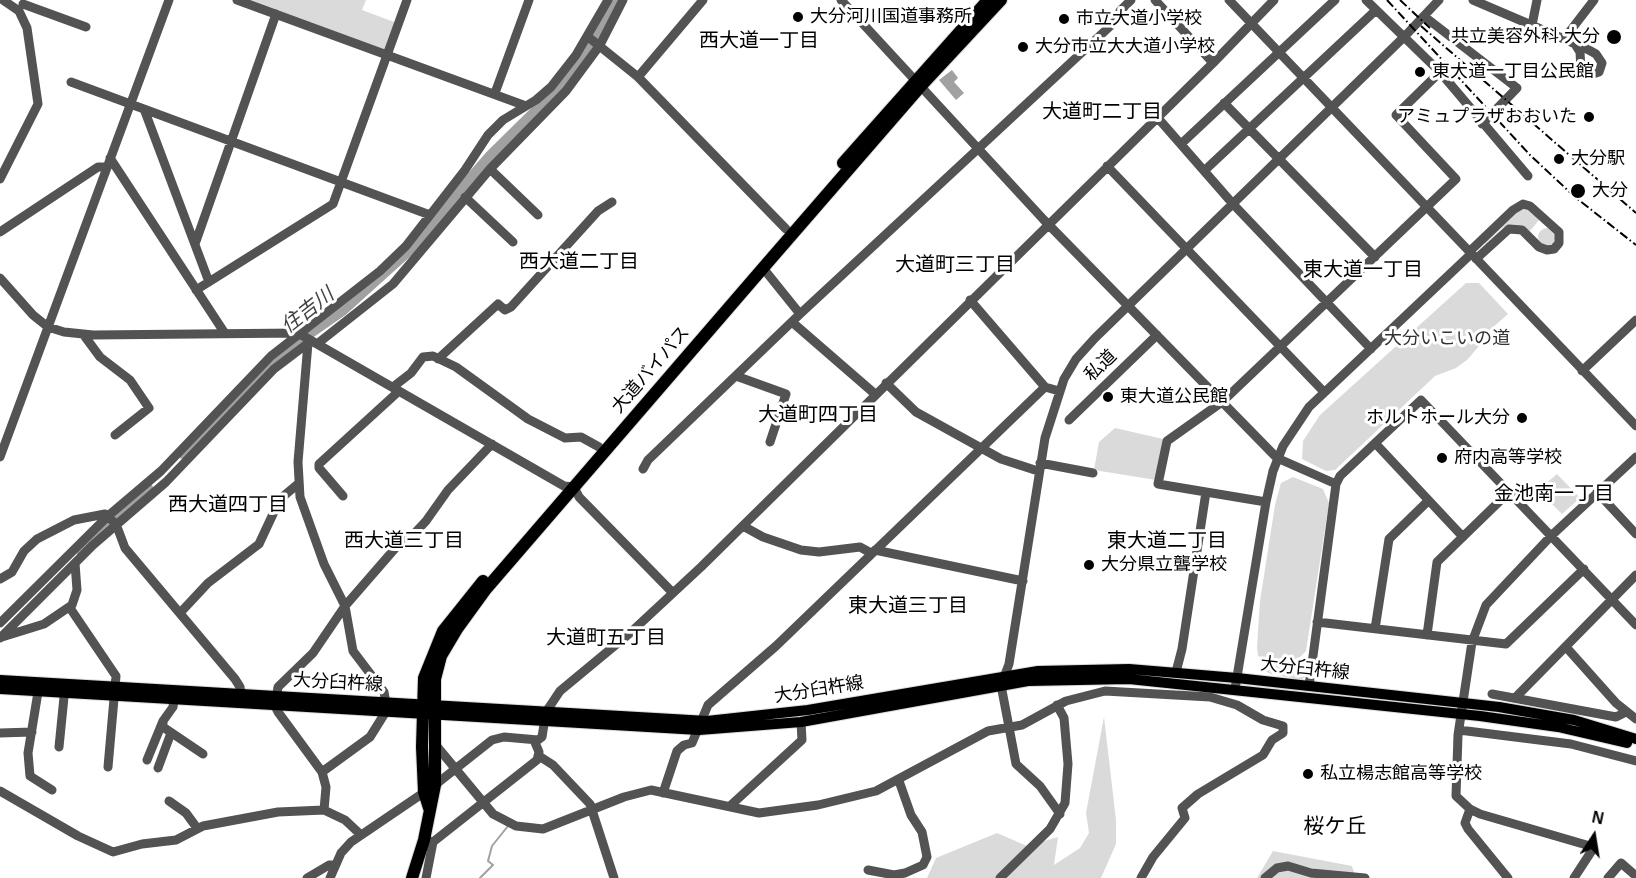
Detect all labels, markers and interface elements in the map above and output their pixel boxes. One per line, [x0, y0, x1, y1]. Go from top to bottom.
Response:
place label: 大分河川国道事務所 [810, 6, 972, 28]
place label: 市立大道小学校 [1076, 8, 1202, 30]
marker: 大分河川国道事務所 [791, 10, 805, 24]
marker: 市立大道小学校 [1057, 12, 1071, 26]
place label: 共立美容外科 大分 [1451, 26, 1600, 48]
marker: 共立美容外科 大分 [1605, 28, 1623, 46]
district label: 西大道一丁目 [699, 29, 819, 53]
place label: 大分市立大大道小学校 [1035, 36, 1215, 58]
marker: 大分市立大大道小学校 [1016, 40, 1030, 54]
place label: 東大道一丁目公民館 [1432, 61, 1594, 83]
marker: 東大道一丁目公民館 [1413, 65, 1427, 79]
district label: 大道町二丁目 [1042, 100, 1162, 124]
place label: アミュプラザおおいた [1397, 106, 1577, 128]
marker: アミュプラザおおいた [1582, 110, 1596, 124]
place label: 大分駅 [1571, 148, 1625, 170]
marker: 大分駅 [1552, 152, 1566, 166]
place label: 大分 [1592, 180, 1628, 202]
marker: 大分 [1569, 182, 1587, 200]
district label: 西大道二丁目 [519, 250, 639, 274]
district label: 大道町三丁目 [895, 253, 1015, 277]
district label: 東大道一丁目 [1303, 258, 1423, 282]
water label: 住吉川 [277, 283, 339, 339]
street label: 大道バイパス [607, 322, 695, 418]
park label: 大分いこいの道 [1384, 328, 1510, 350]
street label: 私道 [1081, 346, 1121, 386]
place label: 東大道公民館 [1120, 386, 1228, 408]
marker: 東大道公民館 [1101, 390, 1115, 404]
district label: 大道町四丁目 [758, 403, 878, 427]
place label: ホルトホール大分 [1366, 407, 1510, 429]
marker: ホルトホール大分 [1515, 411, 1529, 425]
place label: 府内高等学校 [1454, 447, 1562, 469]
marker: 府内高等学校 [1435, 451, 1449, 465]
district label: 金池南一丁目 [1494, 482, 1614, 506]
district label: 西大道四丁目 [168, 493, 288, 517]
district label: 西大道三丁目 [344, 529, 464, 553]
district label: 東大道二丁目 [1107, 529, 1227, 553]
place label: 大分県立聾学校 [1101, 554, 1227, 576]
marker: 大分県立聾学校 [1082, 558, 1096, 572]
district label: 東大道三丁目 [848, 594, 968, 618]
district label: 大道町五丁目 [546, 626, 666, 650]
street label: 大分臼杵線 [1259, 654, 1351, 684]
street label: 大分臼杵線 [292, 670, 384, 696]
street label: 大分臼杵線 [773, 672, 865, 708]
place label: 私立楊志館高等学校 [1320, 763, 1482, 785]
marker: 私立楊志館高等学校 [1301, 767, 1315, 781]
north arrow [1564, 806, 1624, 866]
text: N [1590, 808, 1605, 827]
district label: 桜ケ丘 [1304, 814, 1366, 840]

